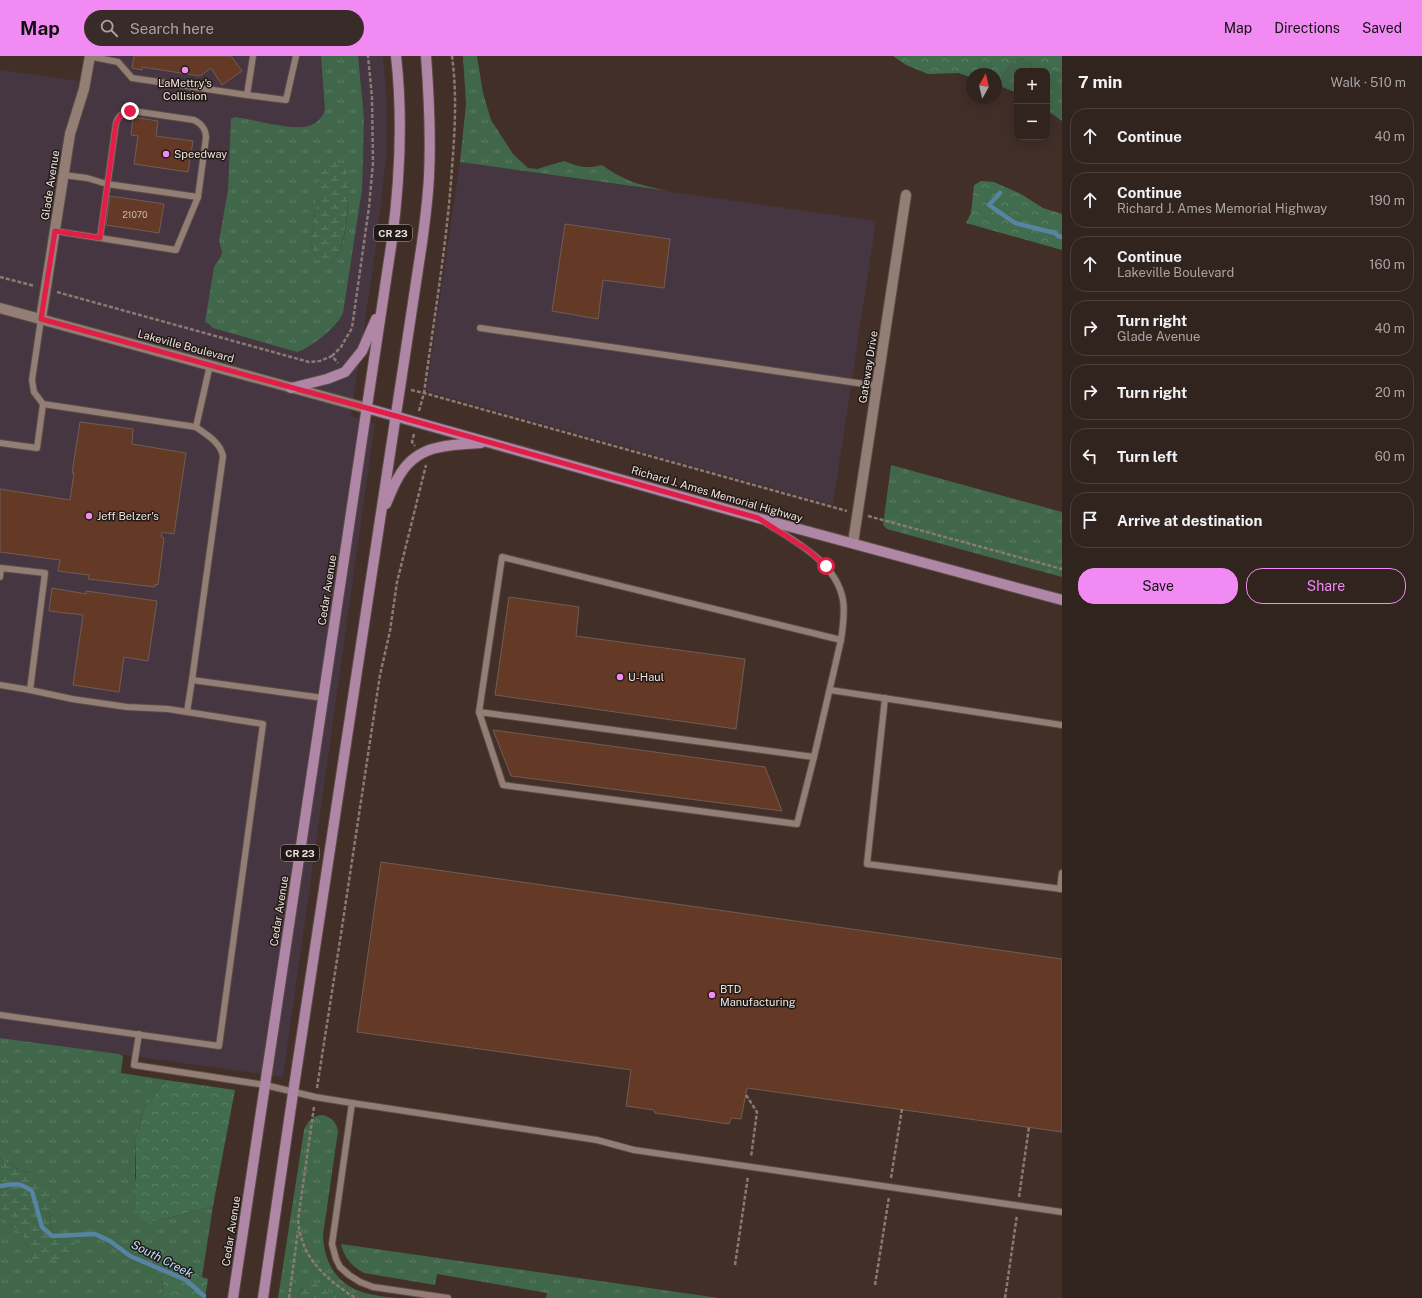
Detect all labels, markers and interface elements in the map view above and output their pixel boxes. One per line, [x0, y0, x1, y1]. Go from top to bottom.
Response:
search box [84, 10, 364, 46]
text: Map [20, 17, 60, 39]
icon: search [98, 17, 120, 39]
text: Search here [130, 20, 214, 37]
text: Map [1224, 20, 1252, 36]
text: Directions [1274, 20, 1340, 36]
text: Saved [1362, 20, 1402, 36]
marker: LaMettry's Collision [180, 65, 190, 75]
north arrow [966, 68, 1002, 104]
map controls [1014, 68, 1050, 140]
button: + [1014, 68, 1050, 104]
text: 7 min [1078, 72, 1122, 92]
text: Walk · 510 m [1331, 75, 1406, 90]
place label: LaMettry's Collision [158, 77, 212, 102]
route end [121, 102, 139, 120]
button: − [1014, 104, 1050, 140]
icon: ahead [1079, 125, 1101, 147]
text: Continue [1117, 128, 1182, 145]
text: 40 m [1374, 129, 1405, 144]
place label: Speedway [174, 148, 227, 160]
street label: Glade Avenue [39, 149, 61, 221]
marker: Speedway [161, 149, 171, 159]
text: Continue [1117, 184, 1182, 201]
icon: ahead [1079, 189, 1101, 211]
text: 190 m [1369, 193, 1405, 208]
text: Richard J. Ames Memorial Highway [1117, 201, 1327, 216]
house number: 21070 [122, 209, 148, 220]
road number: CR 23 [374, 225, 412, 241]
text: Continue [1117, 248, 1182, 265]
icon: ahead [1079, 253, 1101, 275]
text: 160 m [1369, 257, 1405, 272]
text: Lakeville Boulevard [1117, 265, 1234, 280]
text: Turn right [1117, 312, 1187, 329]
icon: right [1079, 317, 1101, 339]
text: 40 m [1374, 321, 1405, 336]
street label: Lakeville Boulevard [137, 327, 235, 365]
text: Glade Avenue [1117, 329, 1200, 344]
street label: Gateway Drive [856, 330, 880, 404]
icon: right [1079, 381, 1101, 403]
text: Turn right [1117, 384, 1187, 401]
text: 20 m [1375, 385, 1405, 400]
icon: left [1079, 445, 1101, 467]
text: Turn left [1117, 448, 1178, 465]
text: 60 m [1375, 449, 1405, 464]
street label: Richard J. Ames Memorial Highway [630, 464, 804, 524]
icon: arrive [1079, 509, 1101, 531]
place label: Jeff Belzer's [97, 510, 159, 522]
marker: Jeff Belzer's [84, 511, 94, 521]
text: Arrive at destination [1117, 512, 1262, 529]
street label: Cedar Avenue [316, 554, 338, 626]
route start [817, 557, 835, 575]
button: Save [1078, 568, 1238, 604]
button: Share [1246, 568, 1406, 604]
place label: U-Haul [628, 671, 664, 683]
marker: U-Haul [615, 672, 625, 682]
road number: CR 23 [281, 845, 319, 861]
street label: Cedar Avenue [268, 875, 290, 947]
place label: BTD Manufacturing [720, 983, 796, 1008]
marker: BTD Manufacturing [707, 990, 717, 1000]
street label: Cedar Avenue [220, 1195, 242, 1267]
water label: South Creek [129, 1237, 196, 1281]

